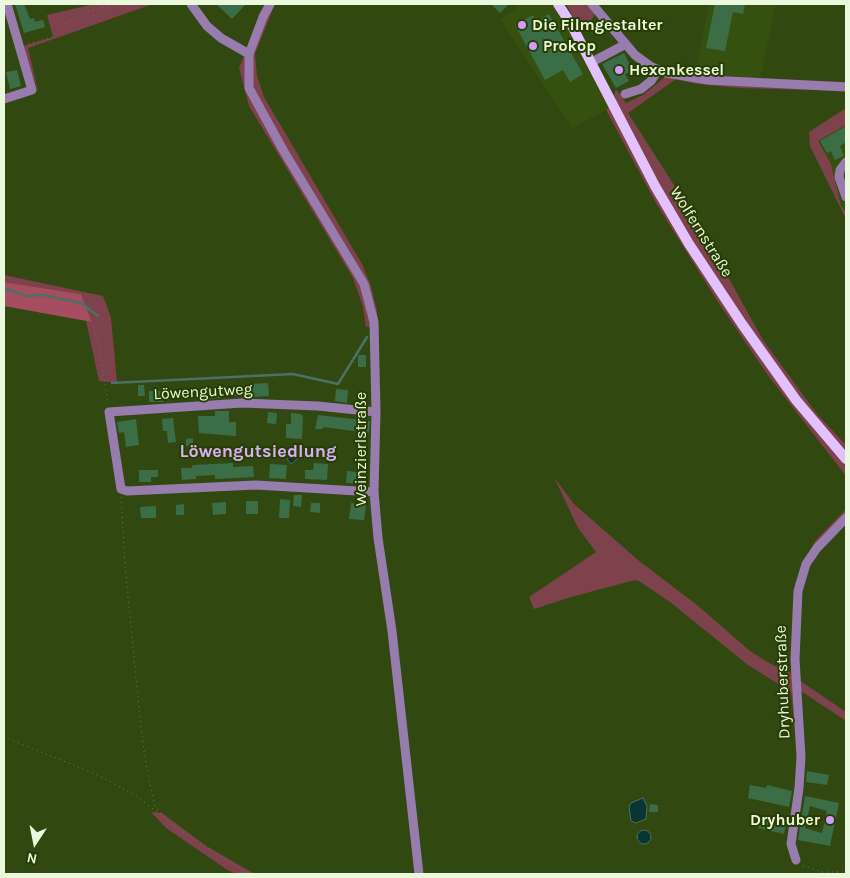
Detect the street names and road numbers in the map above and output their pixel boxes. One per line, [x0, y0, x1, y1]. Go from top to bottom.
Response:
street label: Wolfernstraße [666, 183, 736, 281]
street label: Löwengutweg [153, 380, 253, 404]
street label: Weinzierlstraße [351, 392, 371, 506]
street label: Dryhuberstraße [771, 625, 795, 739]

